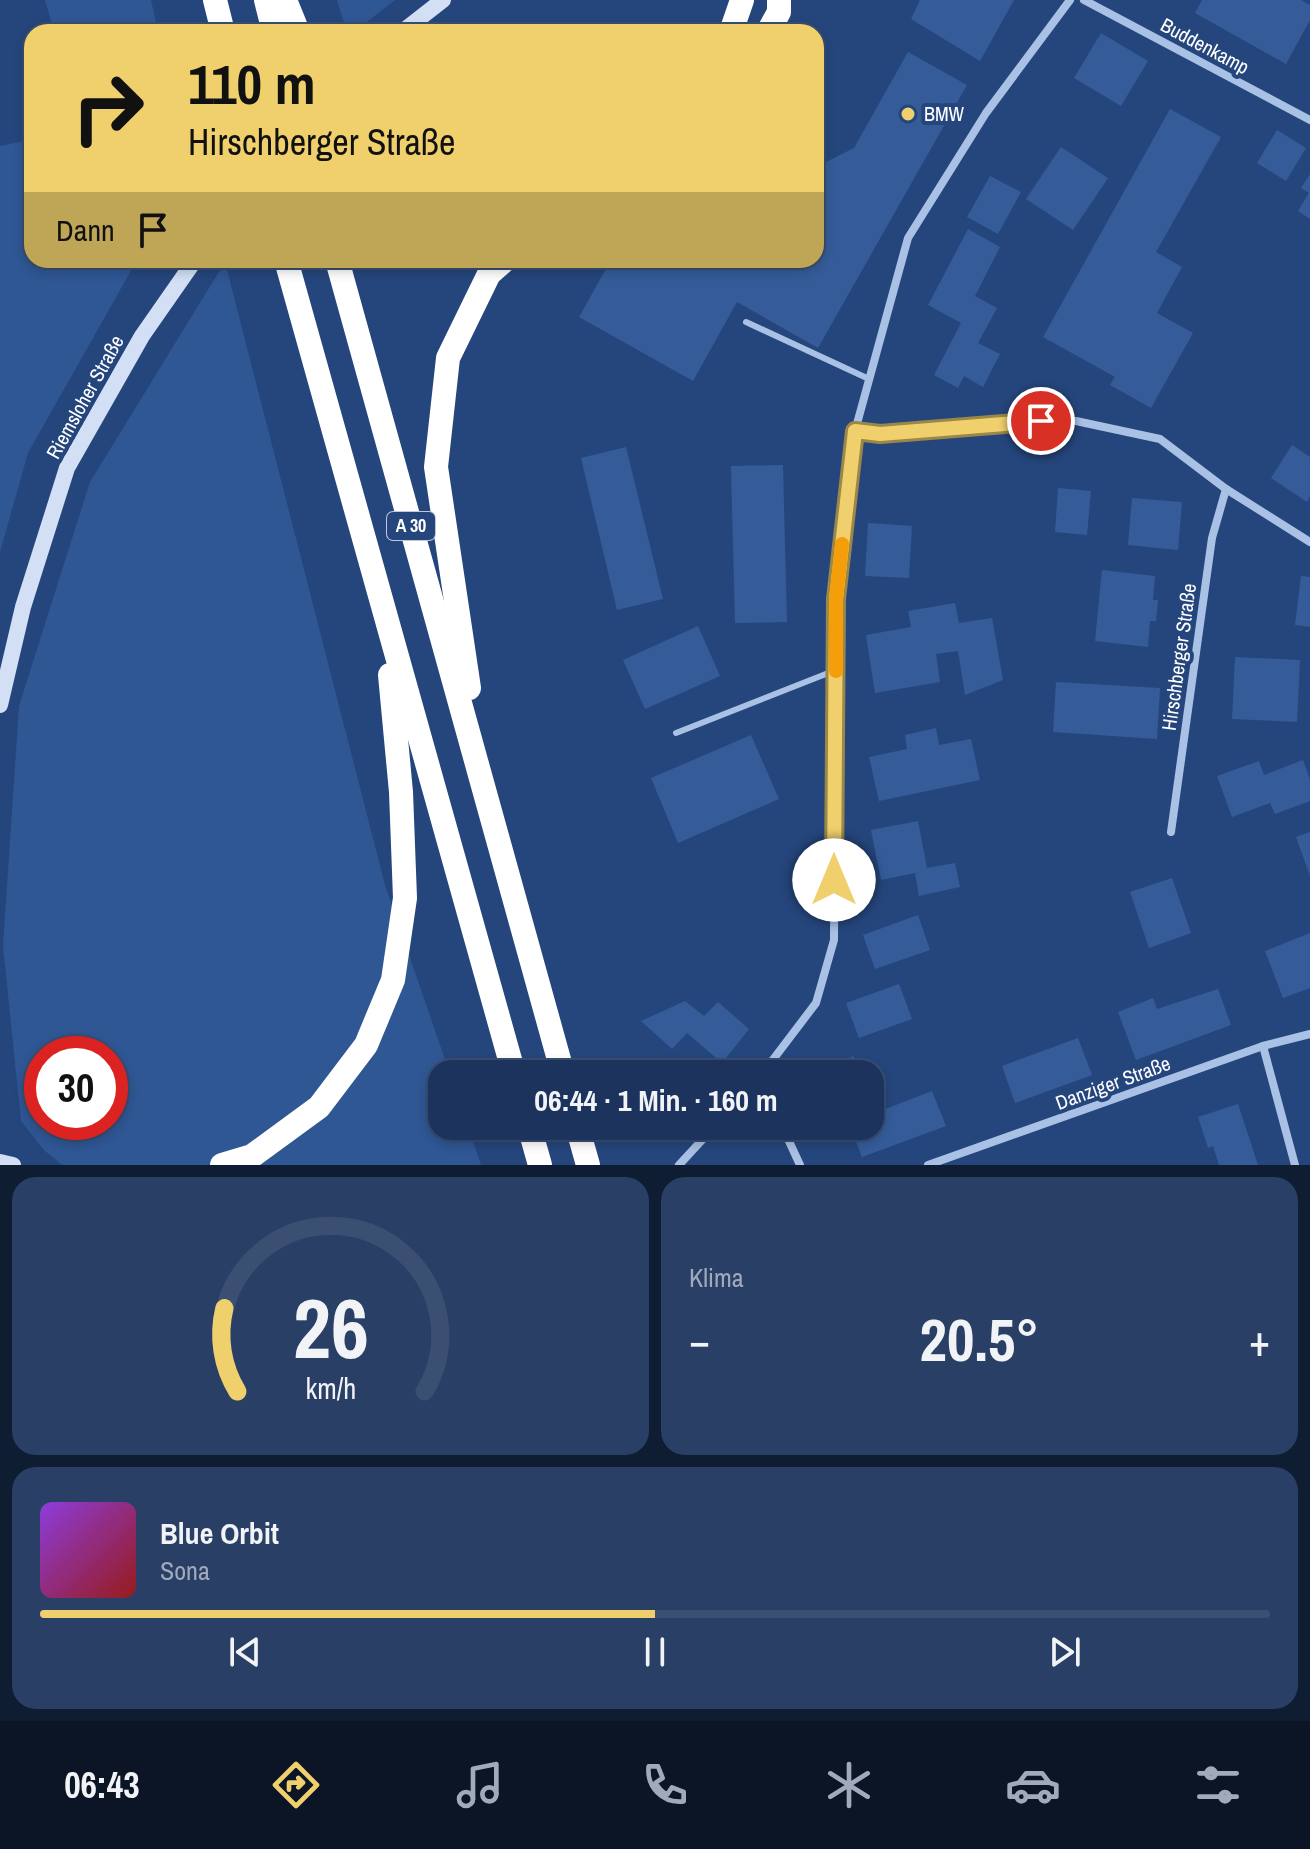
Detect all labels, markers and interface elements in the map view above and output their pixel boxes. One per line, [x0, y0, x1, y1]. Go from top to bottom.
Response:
street label: Buddenkamp [1156, 11, 1254, 80]
text: 110 m [188, 46, 316, 121]
icon: right [56, 56, 160, 160]
place label: BMW [924, 100, 965, 127]
marker: BMW [899, 105, 917, 123]
text: Hirschberger Straße [188, 118, 455, 166]
icon: arrive [131, 208, 175, 252]
text: Dann [56, 210, 115, 250]
street label: Riemsloher Straße [39, 330, 130, 463]
pin [1007, 387, 1075, 455]
icon: arrive [1019, 399, 1063, 443]
road number: A 30 [387, 512, 435, 540]
street label: Hirschberger Straße [1155, 581, 1202, 732]
position arrow [792, 838, 876, 922]
speed limit sign: 30 [24, 1036, 128, 1140]
street label: Danziger Straße [1052, 1049, 1174, 1116]
text: 06:44 · 1 Min. · 160 m [534, 1080, 778, 1120]
text: Klima [689, 1260, 744, 1295]
text: 26 [293, 1272, 368, 1384]
text: 20.5° [920, 1299, 1039, 1380]
text: − [689, 1310, 710, 1370]
text: + [1249, 1310, 1270, 1370]
text: km/h [305, 1369, 356, 1408]
text: Blue Orbit [160, 1513, 279, 1553]
text: Sona [160, 1553, 210, 1588]
icon: previous [223, 1630, 267, 1674]
icon: pause [633, 1630, 677, 1674]
icon: next [1043, 1630, 1087, 1674]
icon: directions [268, 1757, 324, 1813]
icon: music [452, 1757, 508, 1813]
icon: phone [637, 1757, 693, 1813]
icon: climate [821, 1757, 877, 1813]
icon: car [1005, 1757, 1061, 1813]
icon: filters [1190, 1757, 1246, 1813]
text: 06:43 [64, 1761, 140, 1809]

